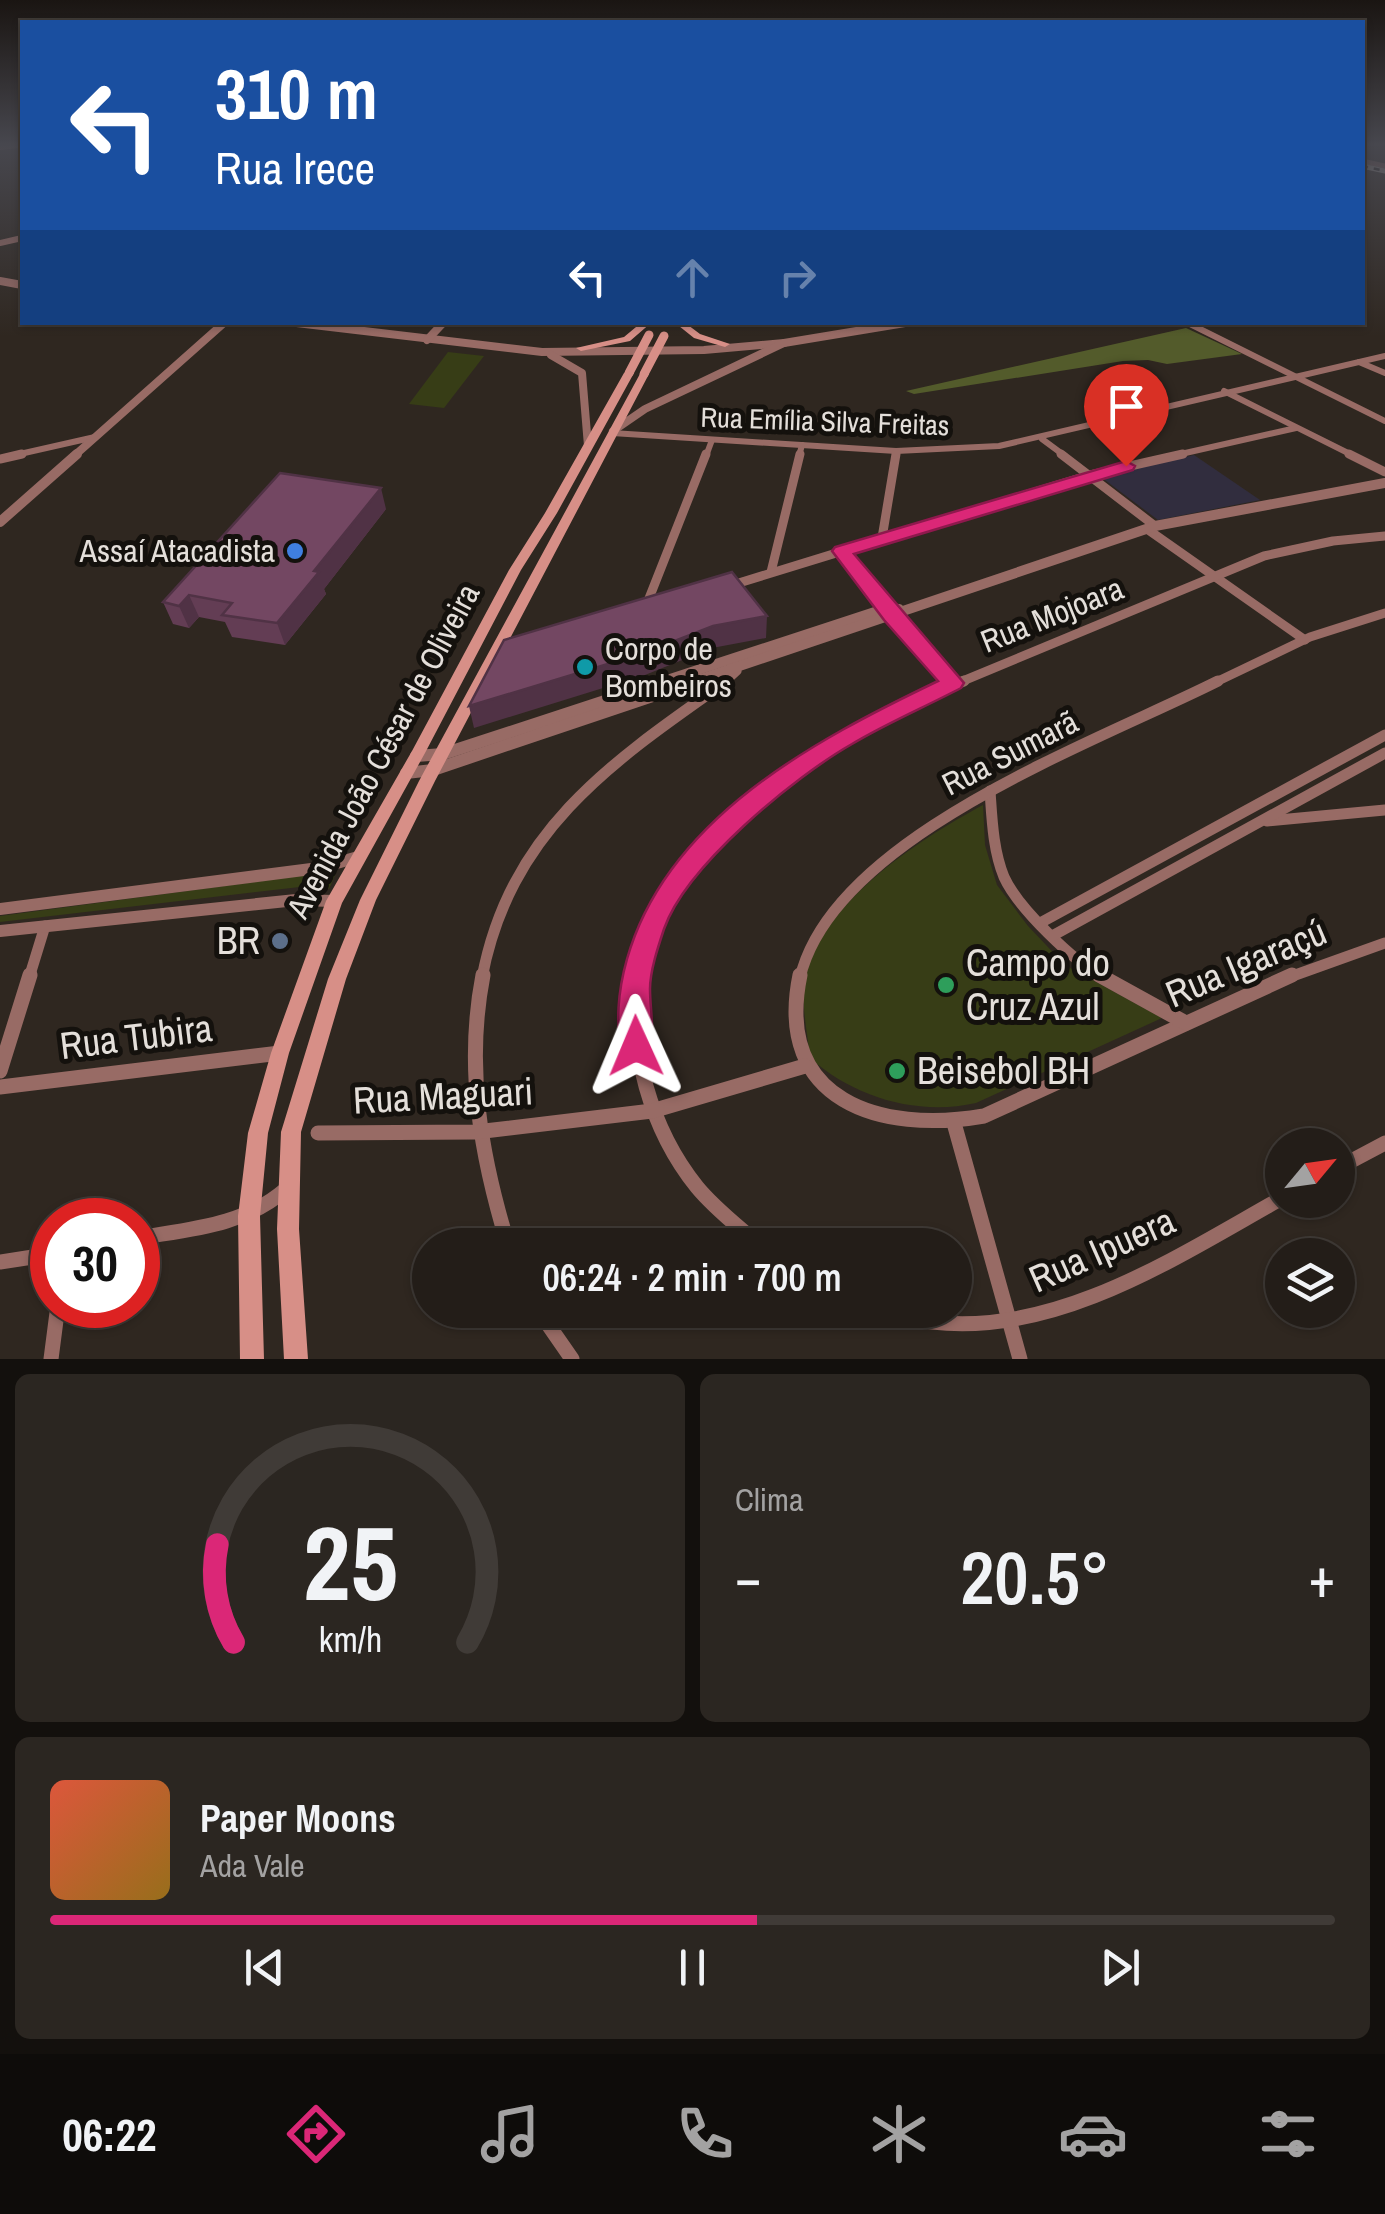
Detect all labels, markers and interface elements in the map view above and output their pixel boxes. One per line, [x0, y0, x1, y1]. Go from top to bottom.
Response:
text: 310 m [215, 47, 378, 141]
icon: left [50, 60, 180, 190]
text: Rua Irece [215, 137, 375, 198]
icon: left [560, 250, 615, 305]
icon: ahead [665, 250, 720, 305]
icon: right [770, 250, 825, 305]
pin [1084, 364, 1169, 467]
icon: arrive [1099, 379, 1154, 434]
street label: Rua Emília Silva Freitas [700, 398, 950, 444]
place label: Assaí Atacadista [79, 529, 275, 572]
marker: Assaí Atacadista [284, 540, 306, 562]
street label: Rua Mojoara [974, 566, 1130, 663]
street label: Avenida João César de Oliveira [276, 576, 489, 926]
place label: Corpo de Bombeiros [605, 627, 732, 707]
marker: Corpo de Bombeiros [574, 656, 596, 678]
street label: Rua Sumarã [934, 700, 1086, 805]
street label: Rua Igaraçú [1158, 906, 1334, 1019]
place label: BR [217, 915, 260, 966]
marker: BR [269, 930, 291, 952]
place label: Campo do Cruz Azul [966, 937, 1110, 1032]
marker: Campo do Cruz Azul [935, 974, 957, 996]
position arrow [584, 994, 688, 1098]
street label: Rua Tubira [57, 1002, 215, 1071]
place label: Beisebol BH [917, 1045, 1090, 1096]
marker: Beisebol BH [886, 1060, 908, 1082]
street label: Rua Maguari [352, 1065, 534, 1126]
north arrow [1265, 1128, 1355, 1218]
map controls [1265, 1128, 1355, 1328]
street label: Rua Ipuera [1021, 1195, 1183, 1304]
speed limit sign: 30 [30, 1198, 160, 1328]
button: layers [1265, 1238, 1355, 1328]
text: 06:24 · 2 min · 700 m [542, 1252, 842, 1303]
text: Clima [735, 1478, 804, 1521]
text: 25 [303, 1492, 397, 1632]
text: 20.5° [960, 1526, 1110, 1627]
text: − [735, 1540, 761, 1614]
text: + [1309, 1540, 1335, 1614]
text: km/h [318, 1615, 382, 1663]
text: Paper Moons [200, 1793, 396, 1844]
text: Ada Vale [200, 1844, 305, 1887]
icon: previous [237, 1940, 292, 1995]
icon: pause [665, 1940, 720, 1995]
icon: next [1093, 1940, 1148, 1995]
icon: directions [281, 2099, 351, 2169]
icon: music [475, 2099, 545, 2169]
icon: phone [670, 2099, 740, 2169]
icon: climate [864, 2099, 934, 2169]
icon: car [1058, 2099, 1128, 2169]
icon: filters [1253, 2099, 1323, 2169]
text: 06:22 [62, 2104, 157, 2165]

